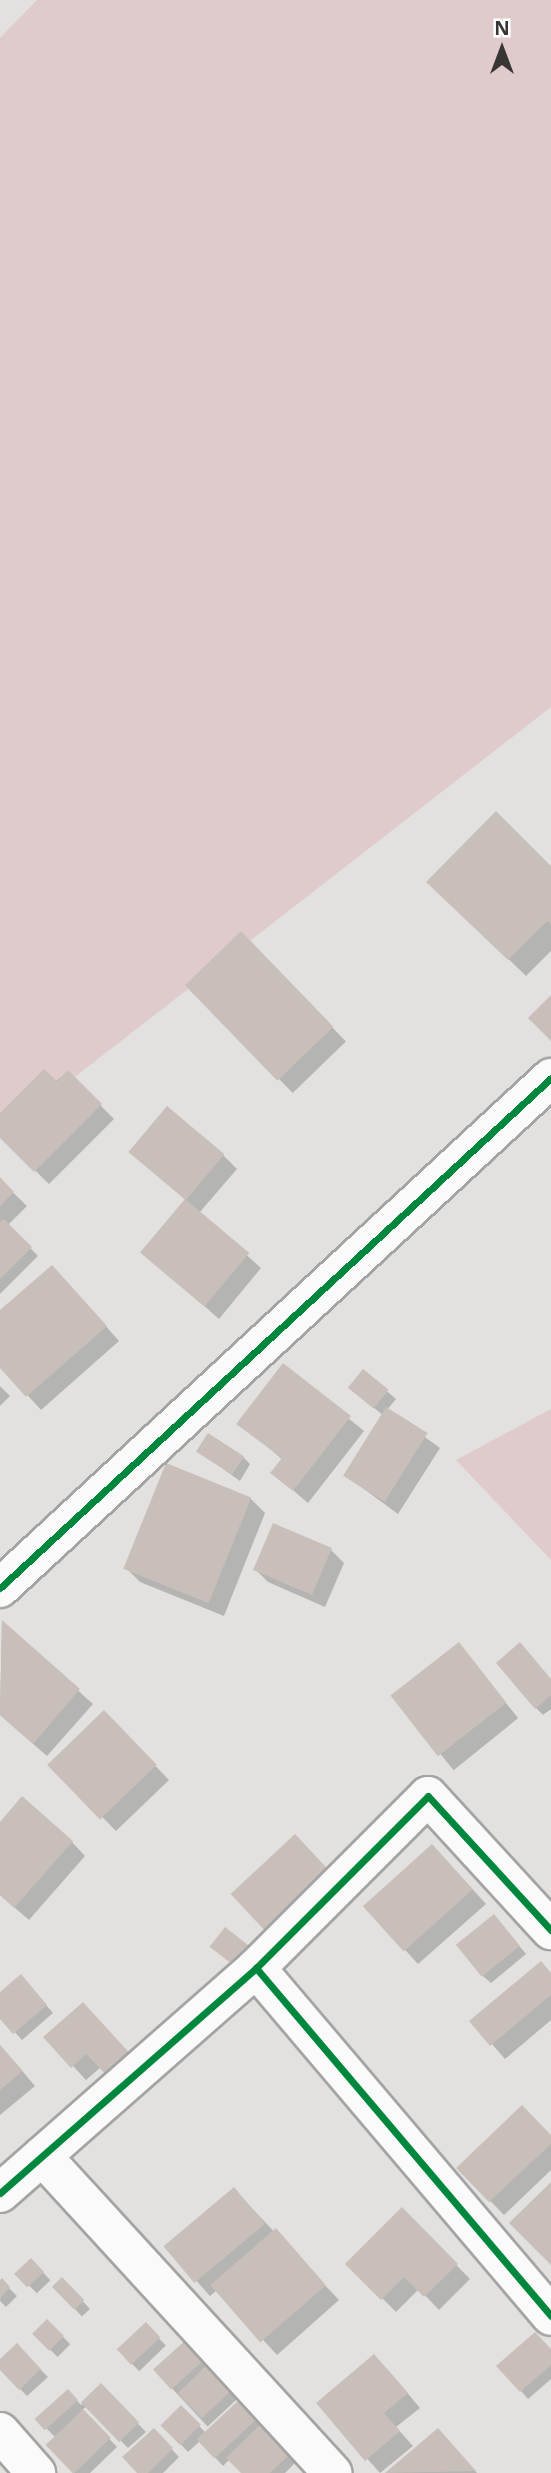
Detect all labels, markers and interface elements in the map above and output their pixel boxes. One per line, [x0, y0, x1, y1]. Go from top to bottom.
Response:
north arrow [467, 14, 537, 84]
text: N [494, 15, 510, 41]

